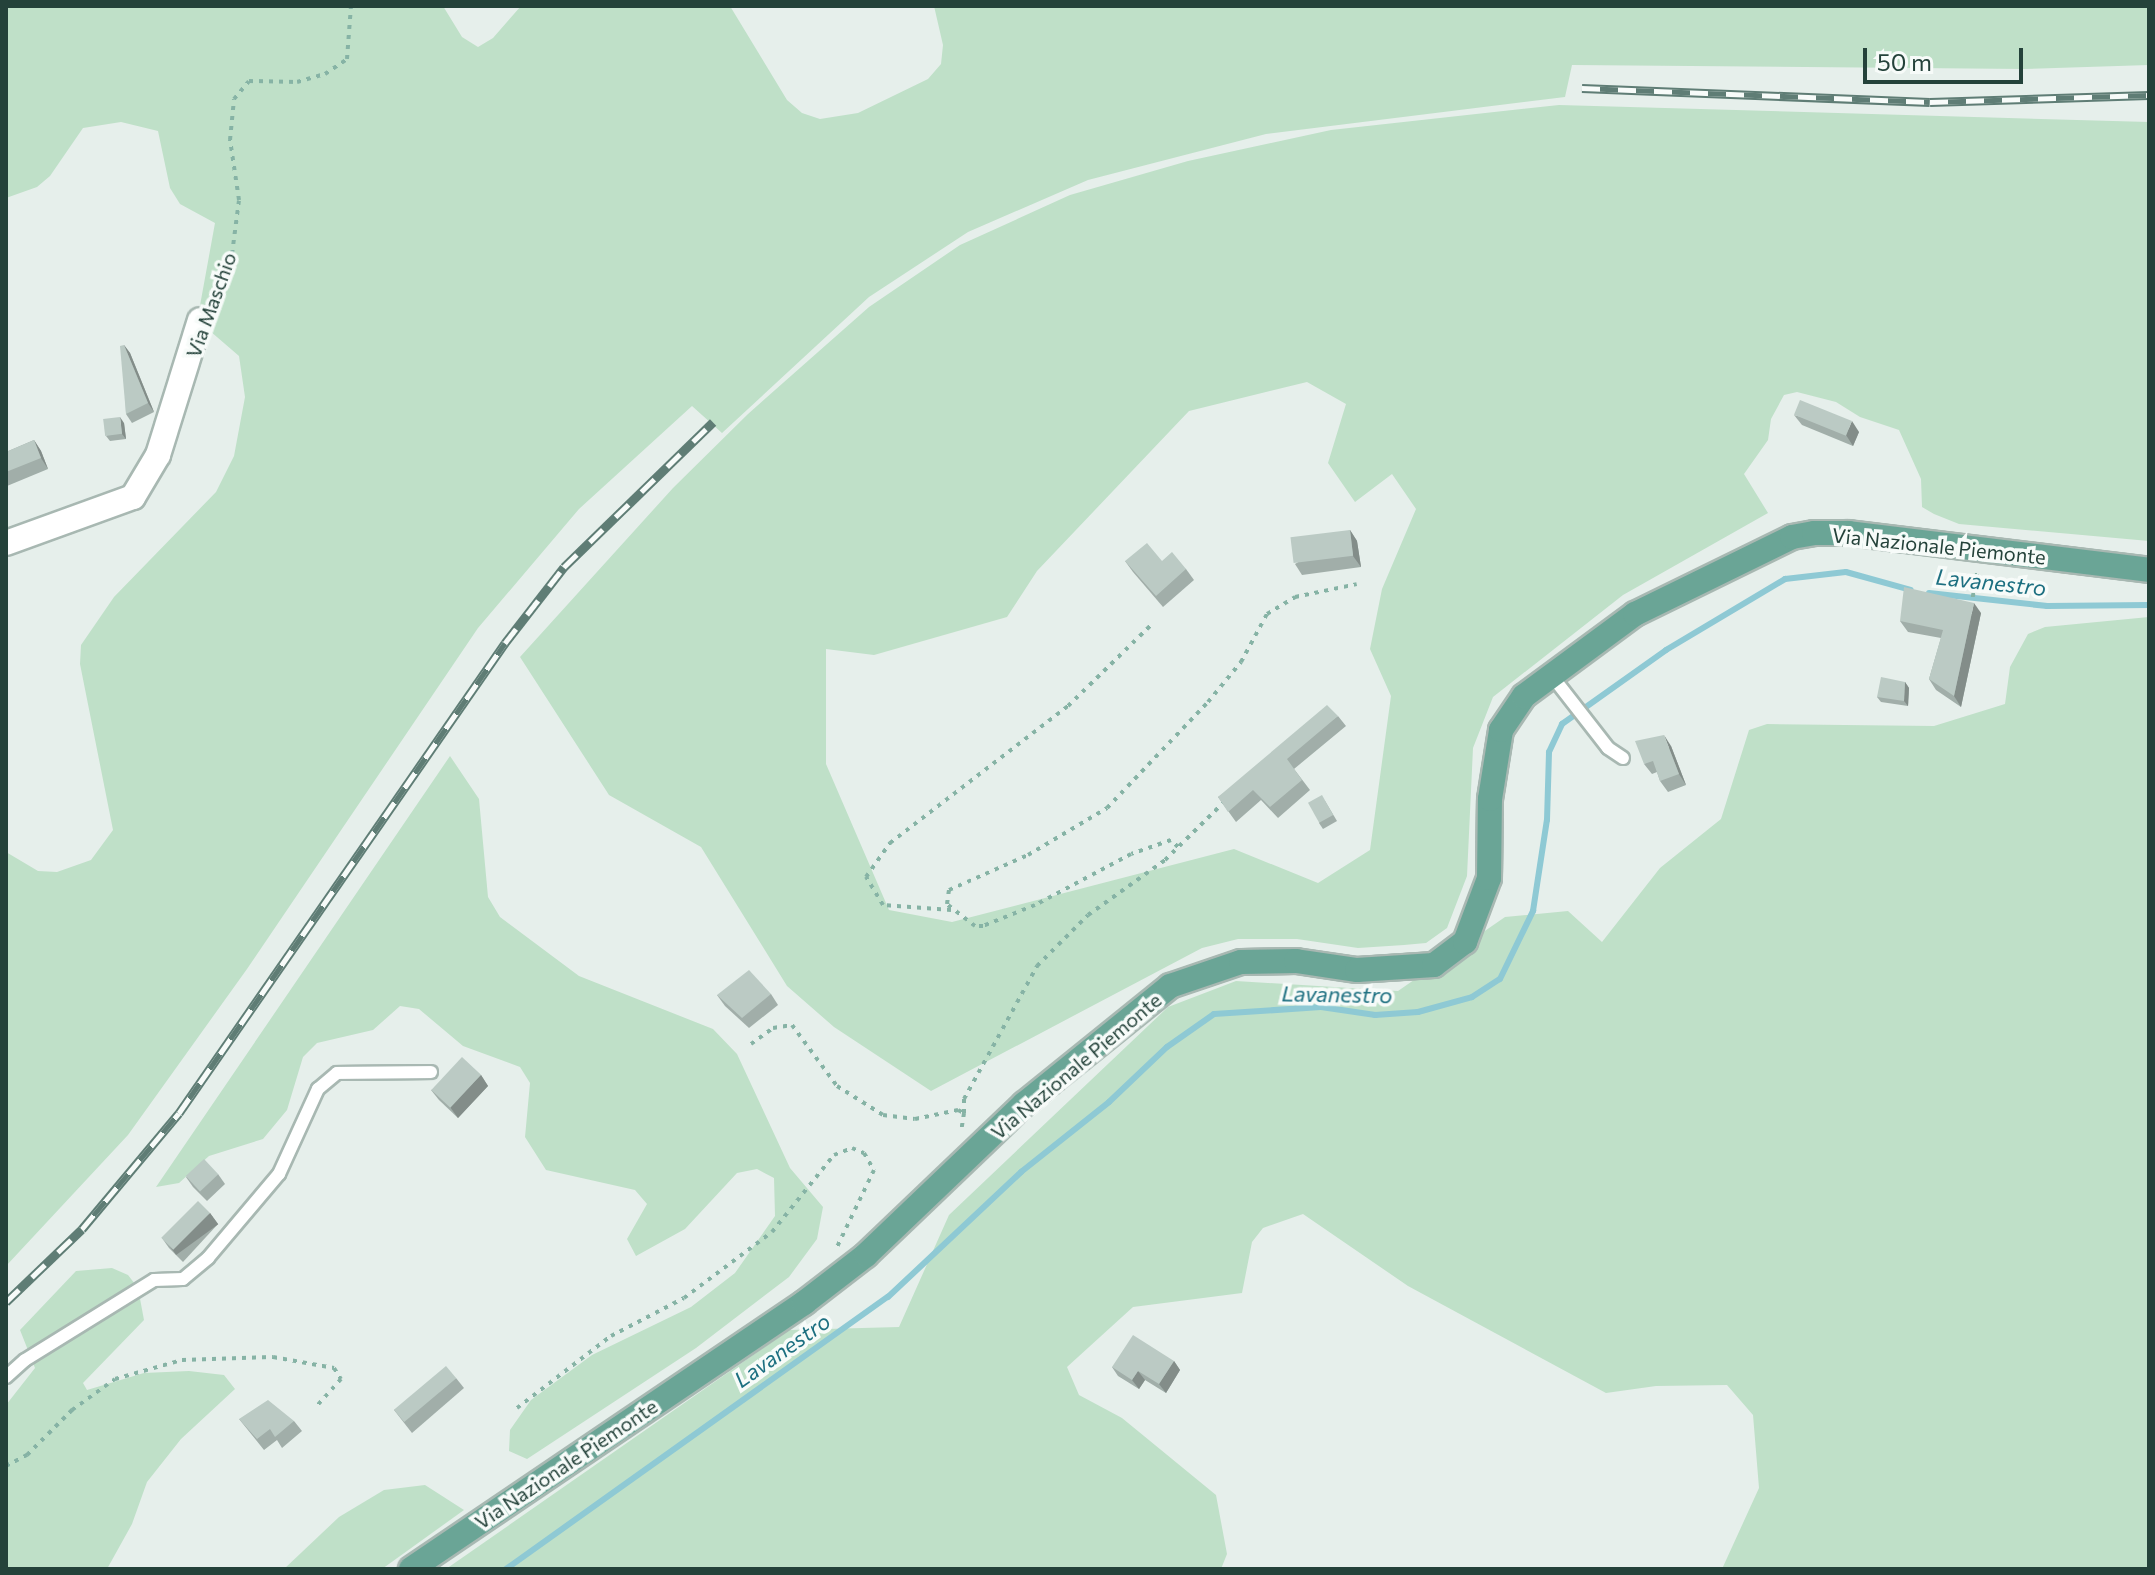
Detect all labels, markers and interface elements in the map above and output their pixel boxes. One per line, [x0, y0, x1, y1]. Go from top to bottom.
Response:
scale bar [1867, 32, 2027, 82]
text: 50 m [1877, 47, 1932, 76]
street label: Via Maschio [181, 249, 241, 361]
street label: Via Nazionale Piemonte [1831, 523, 2047, 569]
water label: Lavanestro [1934, 563, 2048, 601]
water label: Lavanestro [1281, 980, 1393, 1008]
street label: Via Nazionale Piemonte [986, 988, 1166, 1144]
water label: Lavanestro [729, 1307, 835, 1393]
street label: Via Nazionale Piemonte [470, 1394, 662, 1534]

